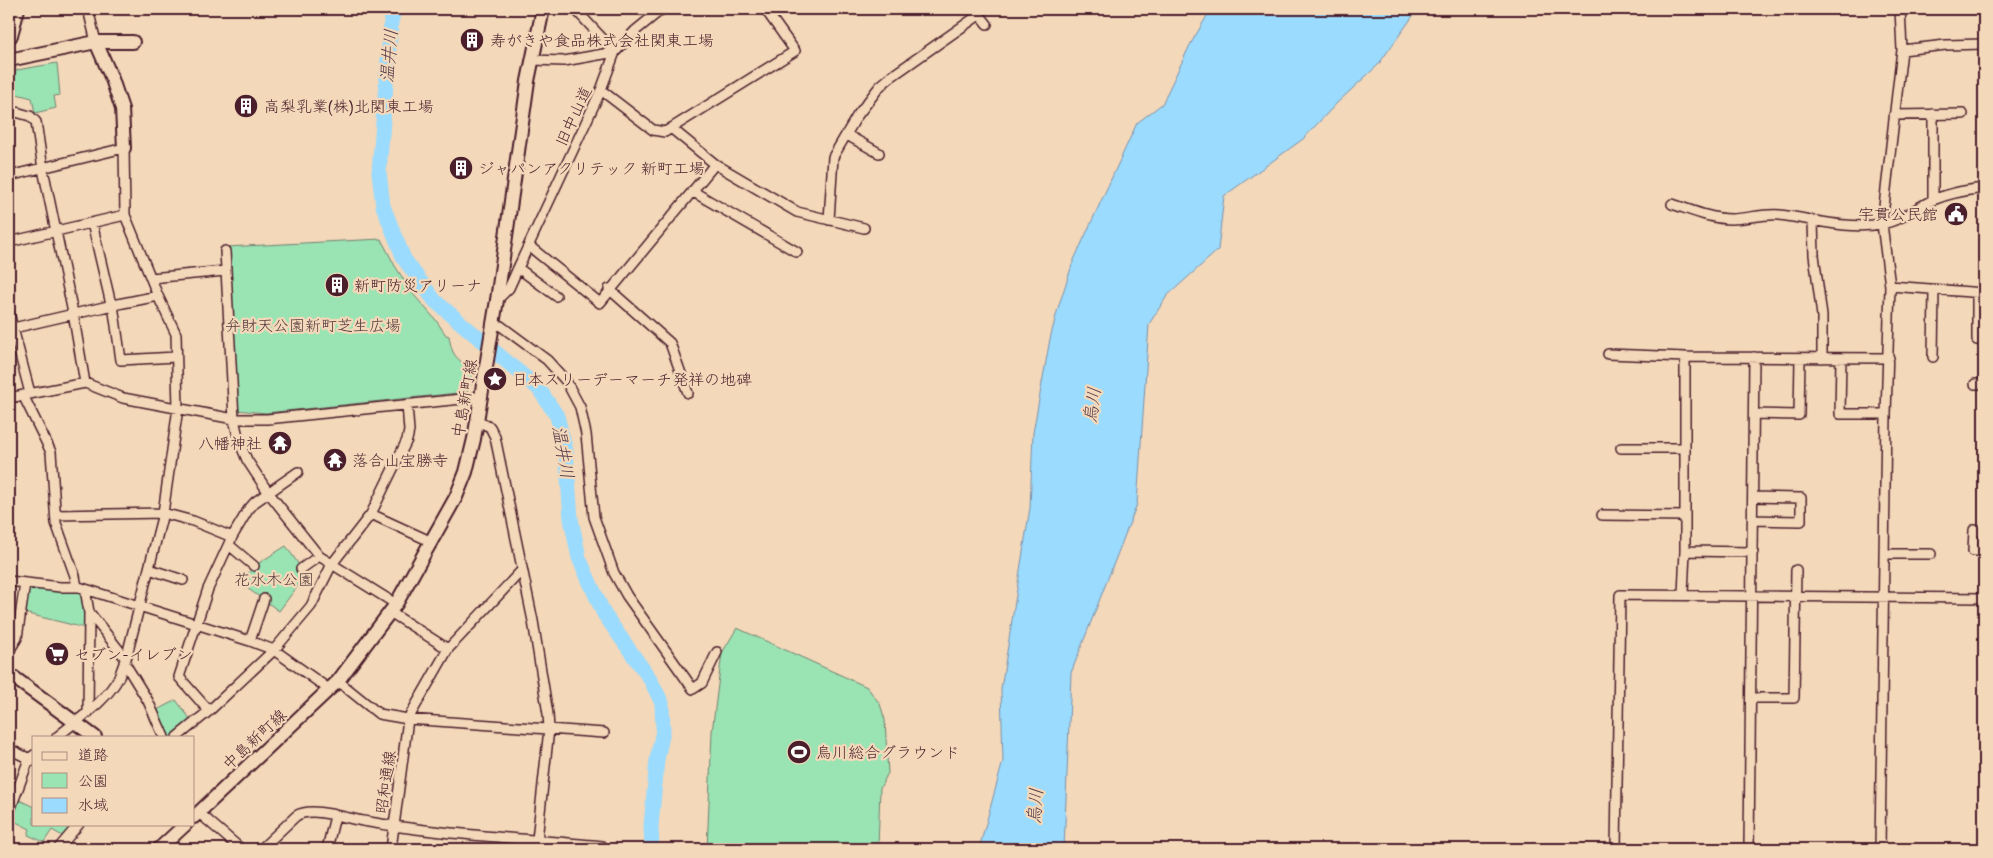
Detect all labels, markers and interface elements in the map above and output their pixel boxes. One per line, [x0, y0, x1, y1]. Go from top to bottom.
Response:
building icon: 寿がきや食品株式会社関東工場 [459, 27, 485, 53]
water label: 温井川 [375, 28, 402, 84]
place label: 寿がきや食品株式会社関東工場 [490, 30, 714, 50]
street label: 旧中山道 [550, 83, 596, 149]
building icon: 高梨乳業(株)北関東工場 [233, 93, 259, 119]
place label: 高梨乳業(株)北関東工場 [264, 96, 434, 116]
building icon: ジャパンアクリテック 新町工場 [448, 155, 474, 181]
place label: ジャパンアクリテック 新町工場 [478, 158, 705, 178]
public building icon: 宇貫公民館 [1943, 201, 1969, 227]
place label: 宇貫公民館 [1858, 204, 1938, 224]
building icon: 新町防災アリーナ [324, 272, 350, 298]
place label: 新町防災アリーナ [354, 275, 482, 295]
park label: 弁財天公園新町芝生広場 [225, 315, 401, 335]
street label: 中島新町線 [447, 357, 481, 439]
place icon: 日本スリーデーマーチ発祥の地碑 [482, 366, 508, 392]
place label: 日本スリーデーマーチ発祥の地碑 [512, 369, 752, 389]
water label: 烏川 [1078, 386, 1105, 424]
water label: 温井川 [547, 423, 580, 480]
temple icon: 八幡神社 [267, 430, 293, 456]
place label: 八幡神社 [198, 433, 262, 453]
temple icon: 落合山宝勝寺 [322, 447, 348, 473]
place label: 落合山宝勝寺 [352, 450, 448, 470]
park label: 花水木公園 [234, 569, 314, 589]
supermarket icon: セブン-イレブン [44, 641, 70, 667]
place label: セブン-イレブン [74, 644, 193, 664]
street label: 中島新町線 [218, 704, 290, 774]
legend [32, 736, 195, 826]
sports icon: 烏川総合グラウンド [786, 739, 812, 765]
place label: 烏川総合グラウンド [816, 742, 960, 762]
text: 道路 [78, 745, 108, 764]
street label: 昭和通線 [371, 749, 399, 815]
text: 公園 [78, 771, 108, 790]
water label: 烏川 [1021, 787, 1048, 825]
text: 水域 [78, 795, 108, 814]

